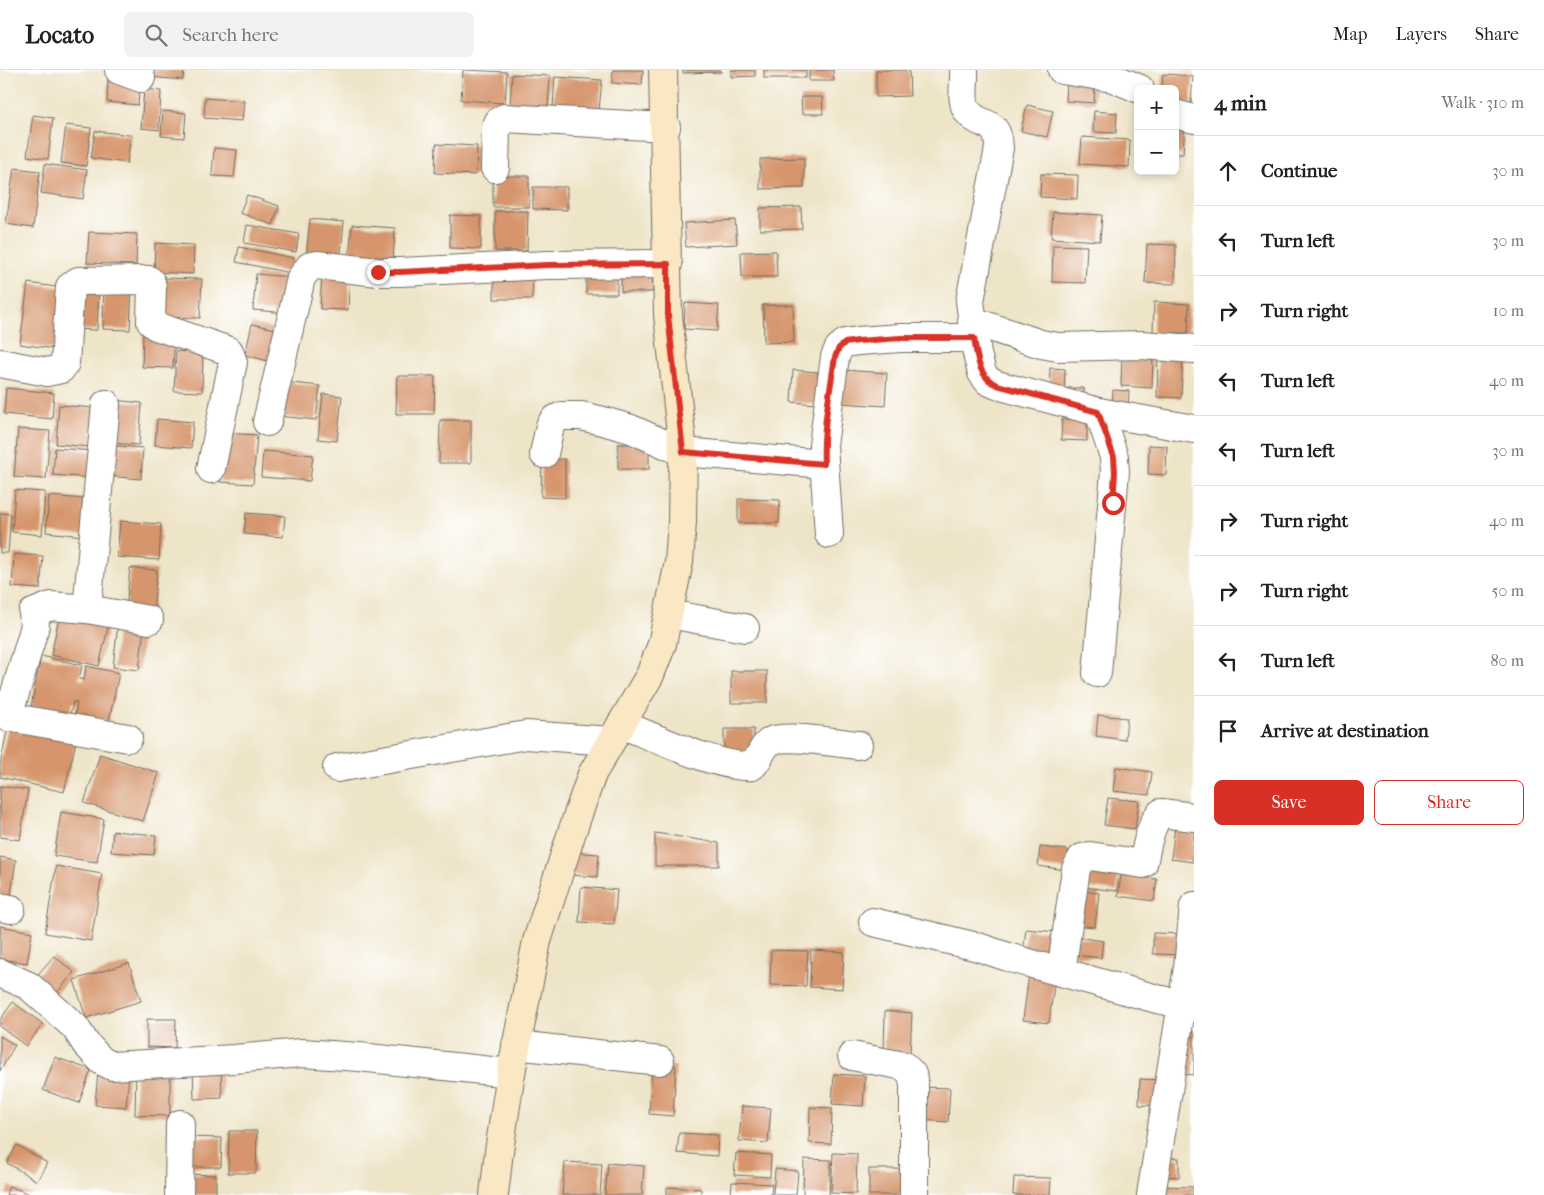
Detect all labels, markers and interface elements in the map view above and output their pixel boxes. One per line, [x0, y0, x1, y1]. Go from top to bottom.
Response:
search box [124, 12, 474, 57]
text: Locato [25, 21, 94, 49]
icon: search [142, 21, 170, 49]
text: Search here [182, 24, 279, 46]
text: Map [1333, 24, 1367, 45]
text: Layers [1395, 24, 1447, 45]
text: Share [1475, 24, 1519, 45]
map controls [1134, 85, 1179, 175]
button: + [1134, 85, 1179, 130]
text: 4 min [1214, 91, 1267, 115]
text: Walk · 310 m [1441, 93, 1524, 112]
button: − [1134, 130, 1179, 175]
icon: ahead [1214, 157, 1242, 185]
text: Continue [1261, 160, 1337, 182]
text: 30 m [1492, 161, 1524, 180]
icon: left [1214, 227, 1242, 255]
text: Turn left [1261, 230, 1335, 252]
text: 30 m [1492, 231, 1524, 250]
route end [367, 261, 390, 284]
icon: right [1214, 297, 1242, 325]
text: Turn right [1261, 300, 1348, 322]
text: 10 m [1493, 301, 1524, 320]
icon: left [1214, 367, 1242, 395]
text: Turn left [1261, 370, 1335, 392]
text: 40 m [1489, 371, 1524, 390]
icon: left [1214, 437, 1242, 465]
text: Turn left [1261, 440, 1335, 462]
text: 30 m [1492, 441, 1524, 460]
route start [1102, 492, 1125, 515]
icon: right [1214, 507, 1242, 535]
text: Turn right [1261, 510, 1348, 532]
text: 40 m [1489, 511, 1524, 530]
icon: right [1214, 577, 1242, 605]
text: Turn right [1261, 580, 1348, 602]
text: 50 m [1492, 581, 1524, 600]
icon: left [1214, 647, 1242, 675]
text: Turn left [1261, 650, 1335, 672]
text: 80 m [1490, 651, 1524, 670]
icon: arrive [1214, 717, 1242, 745]
text: Arrive at destination [1261, 720, 1429, 742]
button: Save [1214, 780, 1364, 825]
button: Share [1374, 780, 1524, 825]

